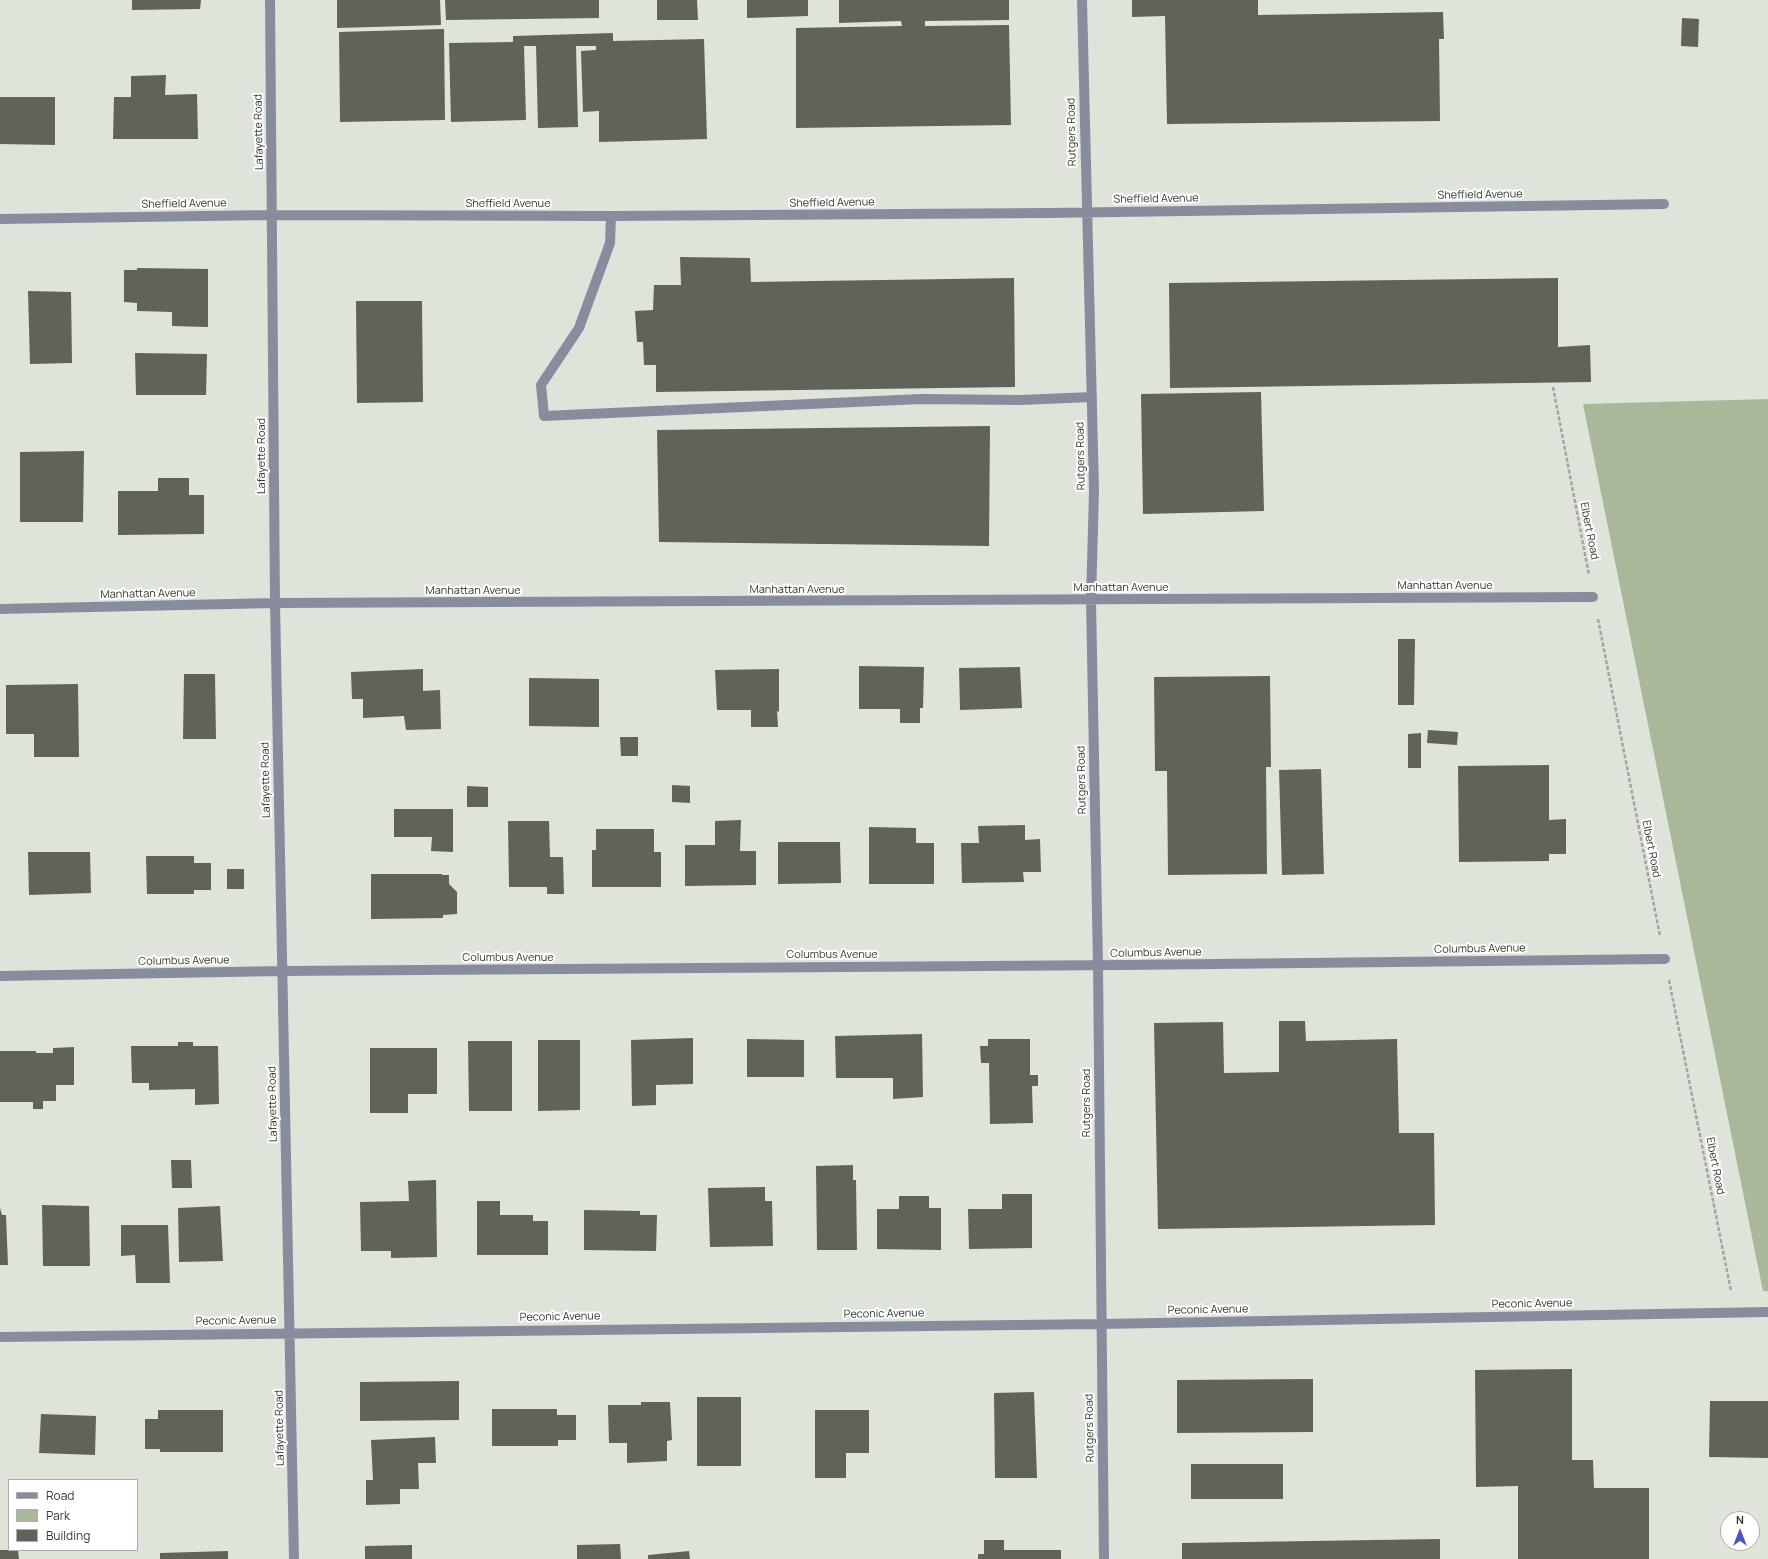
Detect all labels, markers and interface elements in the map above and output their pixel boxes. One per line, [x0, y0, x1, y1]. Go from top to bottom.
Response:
street label: Lafayette Road [252, 94, 266, 170]
street label: Rutgers Road [1065, 98, 1079, 166]
street label: Sheffield Avenue [1437, 188, 1523, 202]
street label: Sheffield Avenue [1113, 192, 1199, 206]
street label: Sheffield Avenue [789, 196, 875, 210]
street label: Sheffield Avenue [141, 197, 227, 211]
street label: Sheffield Avenue [465, 197, 551, 211]
street label: Lafayette Road [255, 418, 269, 494]
street label: Rutgers Road [1074, 422, 1088, 490]
street label: Elbert Road [1577, 501, 1601, 561]
street label: Manhattan Avenue [1397, 579, 1493, 593]
street label: Manhattan Avenue [1073, 581, 1169, 595]
street label: Manhattan Avenue [749, 583, 845, 597]
street label: Manhattan Avenue [425, 584, 521, 598]
street label: Manhattan Avenue [100, 587, 196, 601]
street label: Lafayette Road [259, 742, 273, 818]
street label: Rutgers Road [1075, 746, 1089, 814]
street label: Elbert Road [1639, 819, 1663, 879]
street label: Columbus Avenue [1434, 942, 1526, 956]
street label: Columbus Avenue [1110, 946, 1202, 960]
street label: Columbus Avenue [786, 948, 878, 962]
street label: Columbus Avenue [462, 951, 554, 965]
street label: Columbus Avenue [138, 954, 230, 968]
street label: Lafayette Road [266, 1066, 280, 1142]
street label: Rutgers Road [1080, 1069, 1094, 1137]
street label: Elbert Road [1703, 1136, 1727, 1196]
street label: Peconic Avenue [1492, 1297, 1572, 1311]
street label: Peconic Avenue [1168, 1303, 1248, 1317]
street label: Peconic Avenue [844, 1307, 924, 1321]
street label: Peconic Avenue [520, 1310, 600, 1324]
street label: Peconic Avenue [196, 1314, 276, 1328]
street label: Lafayette Road [273, 1390, 287, 1466]
street label: Rutgers Road [1083, 1394, 1097, 1462]
legend [8, 1479, 138, 1551]
text: Road [46, 1487, 74, 1504]
text: Park [46, 1507, 70, 1524]
north arrow [1720, 1511, 1760, 1551]
text: N [1736, 1512, 1744, 1527]
text: Building [46, 1527, 90, 1544]

